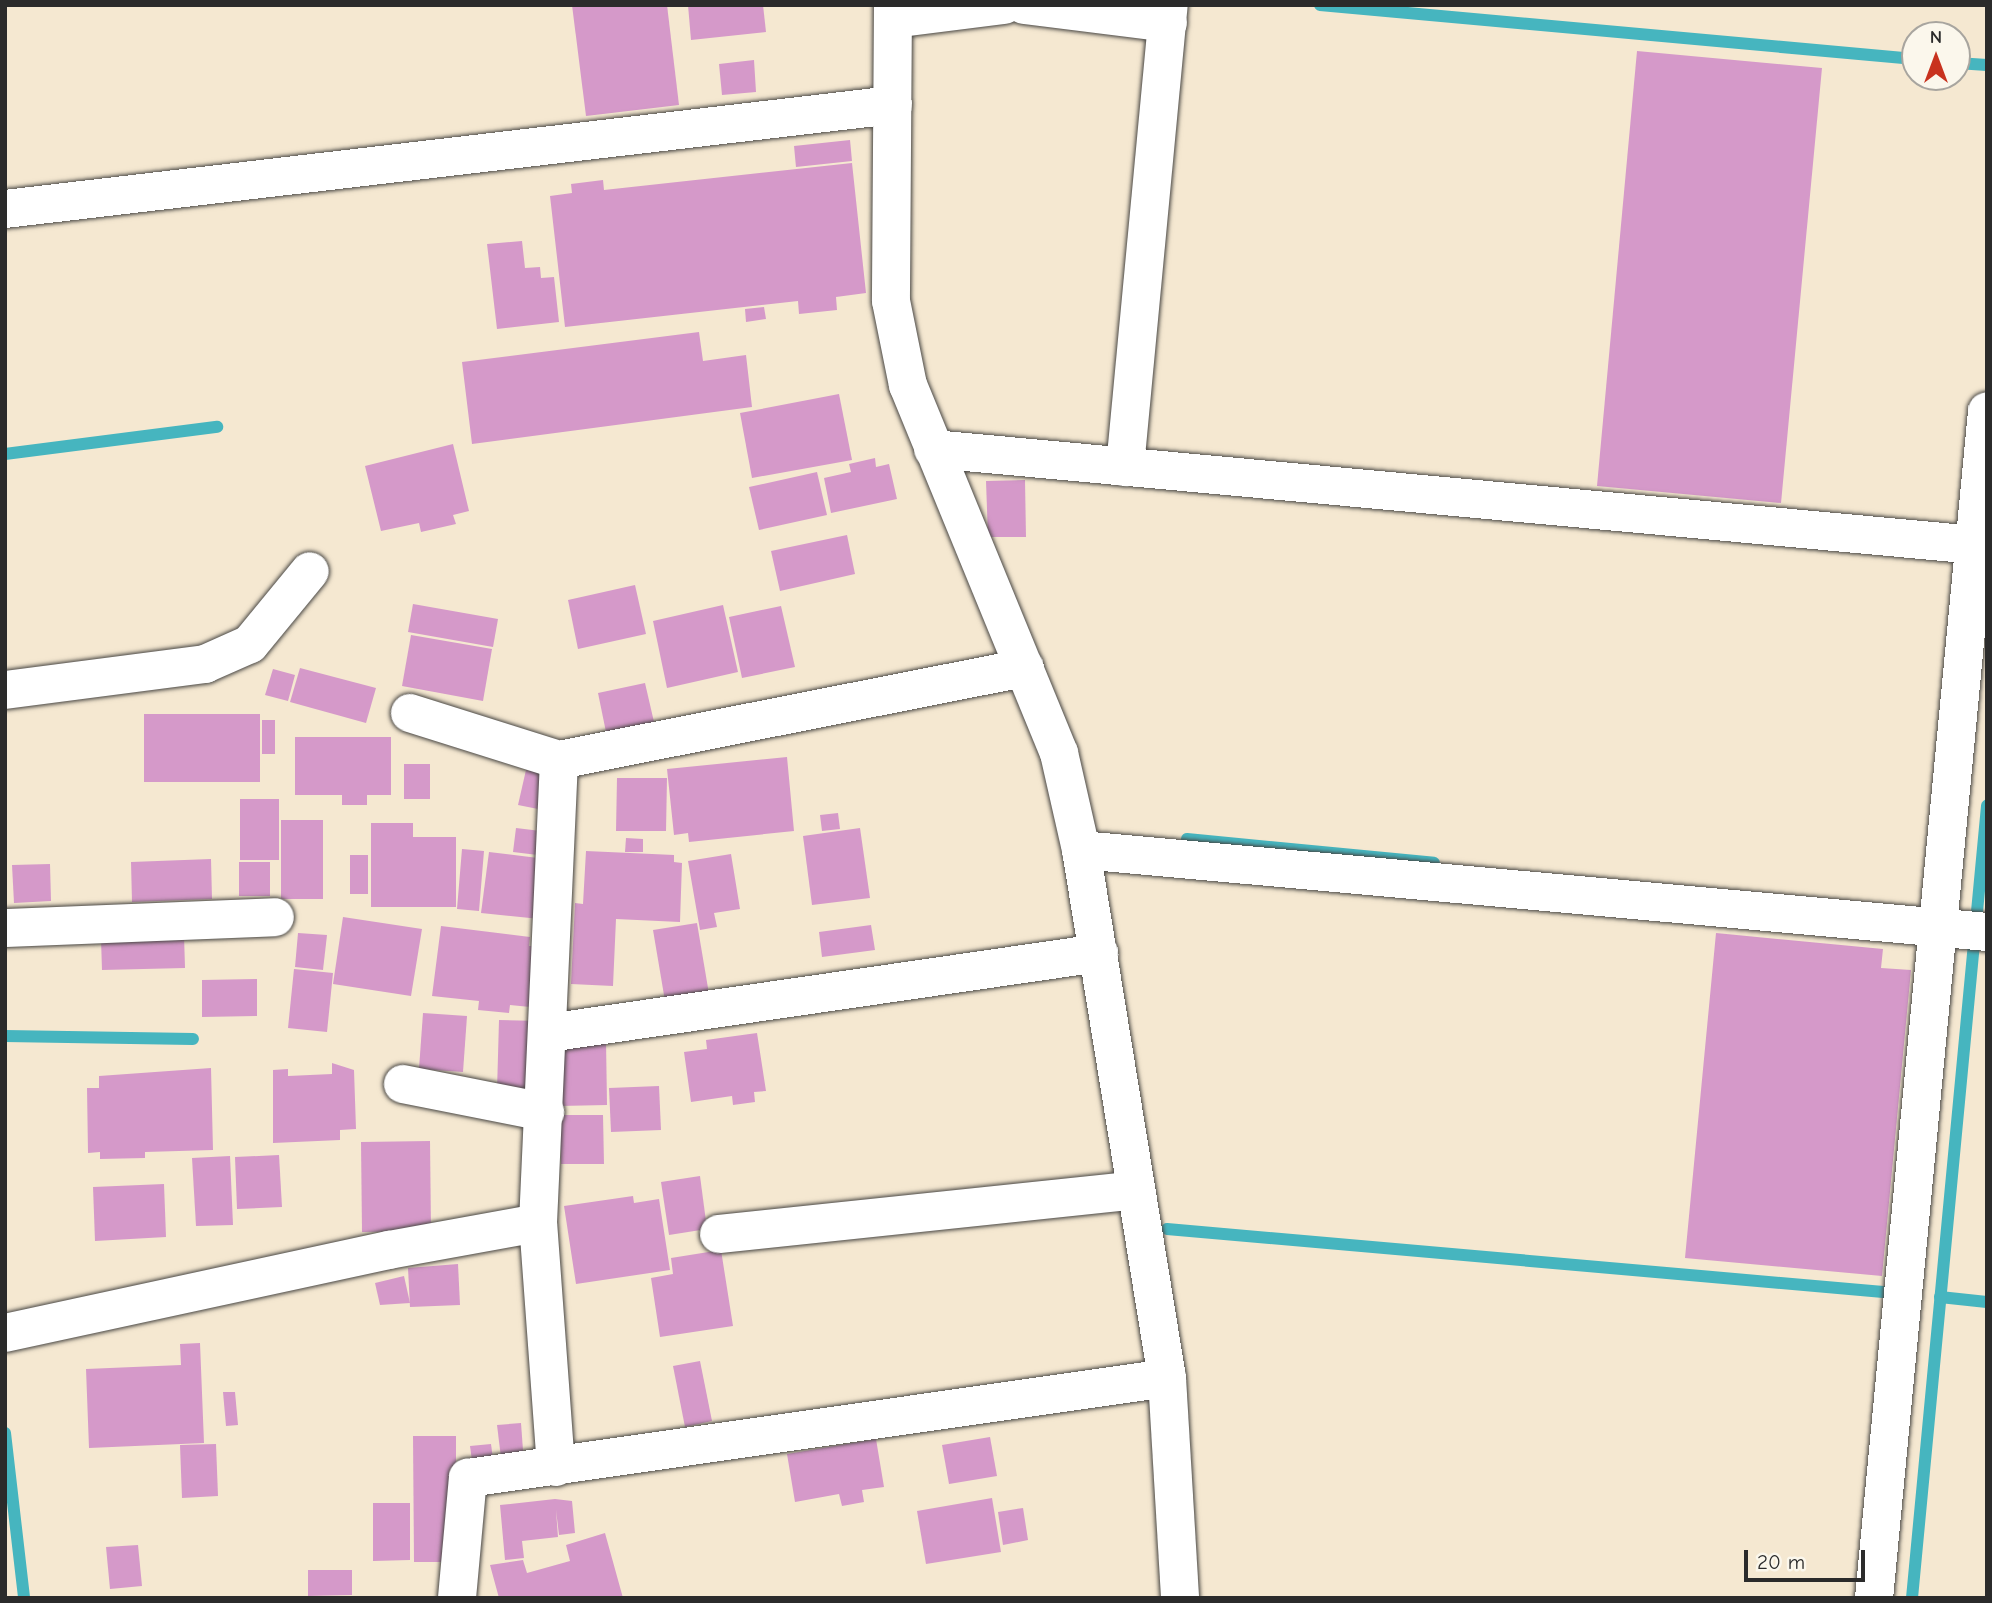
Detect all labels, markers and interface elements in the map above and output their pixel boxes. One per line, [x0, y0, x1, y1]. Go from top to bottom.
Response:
north arrow [1901, 21, 1971, 91]
text: N [1930, 26, 1942, 48]
scale bar [1747, 1536, 1868, 1580]
text: 20 m [1757, 1550, 1805, 1574]

